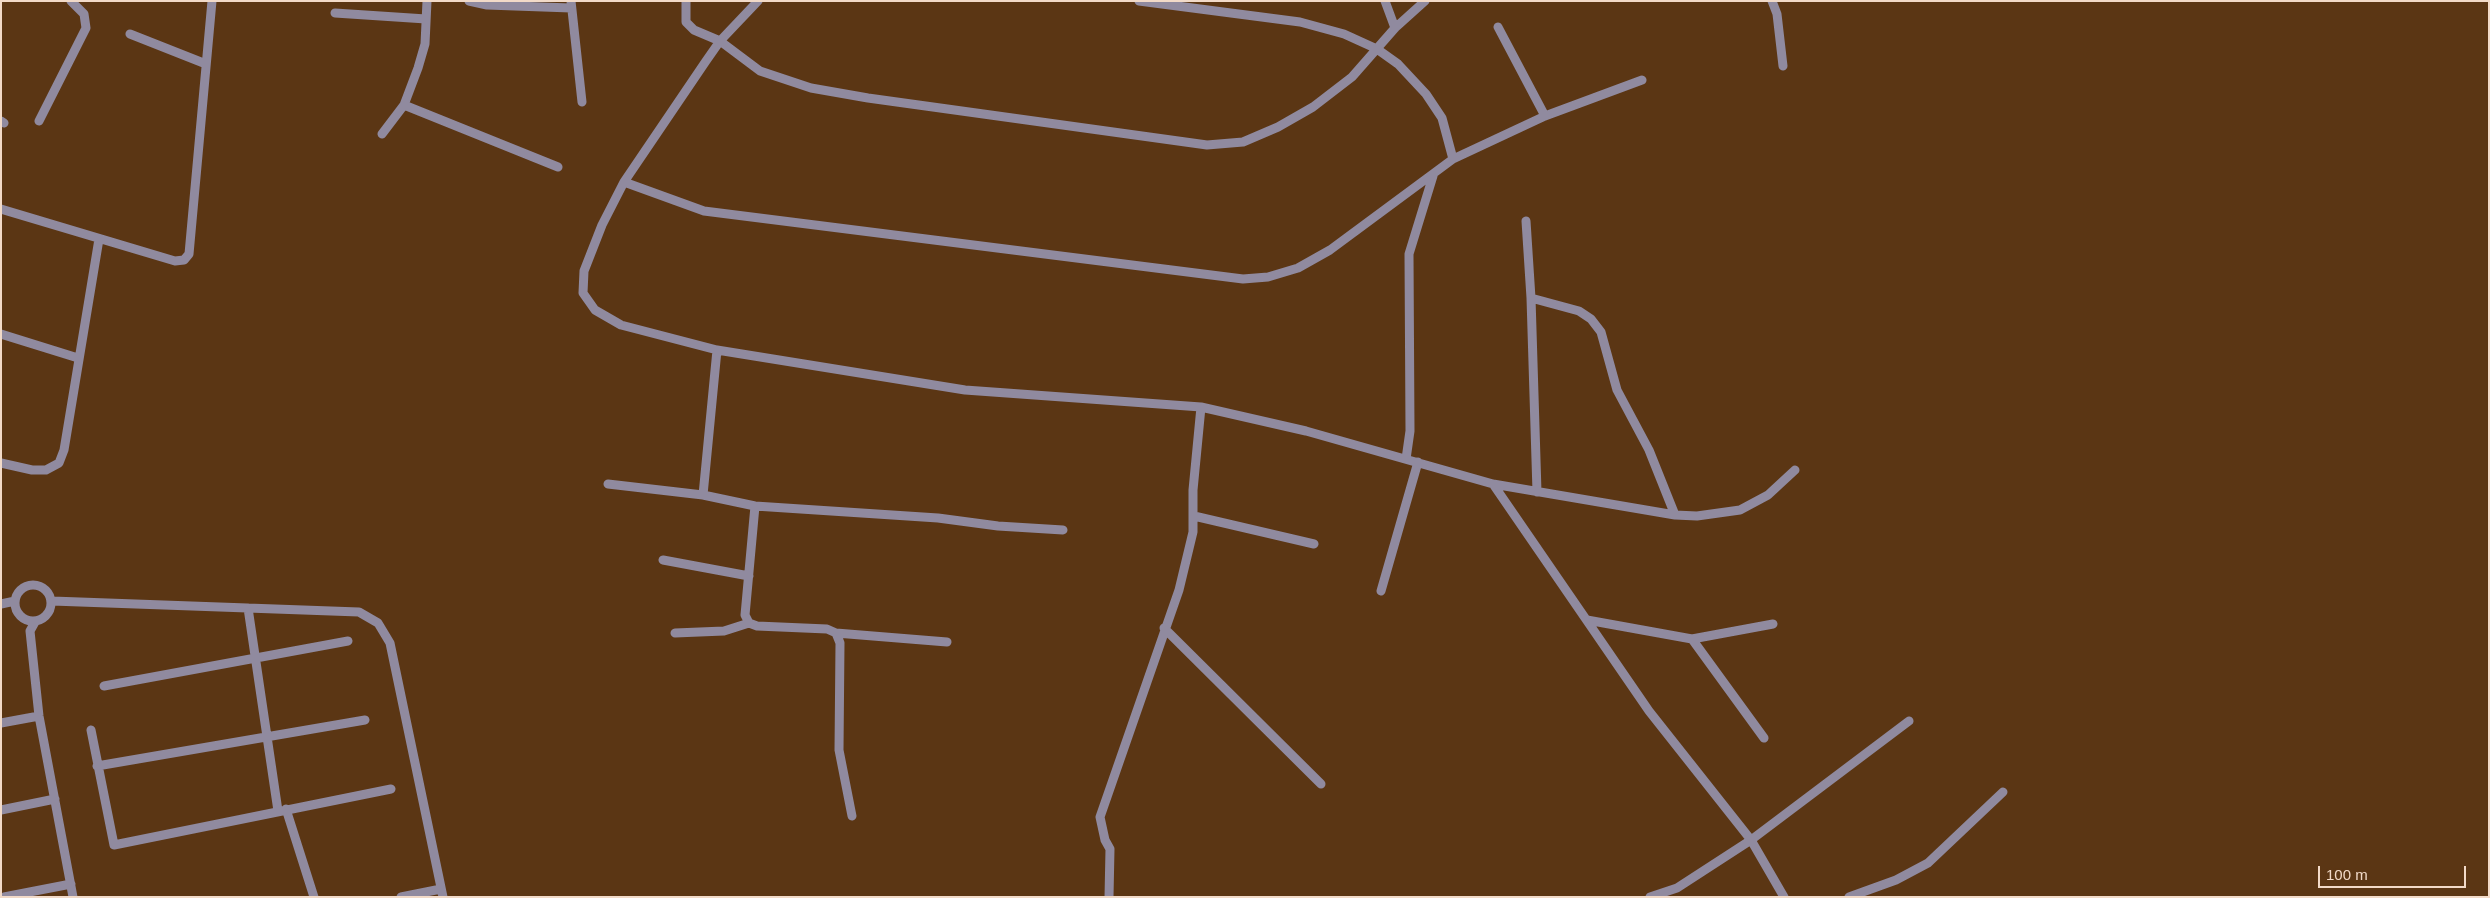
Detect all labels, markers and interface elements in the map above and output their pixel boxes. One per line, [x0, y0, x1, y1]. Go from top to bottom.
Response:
scale bar [2320, 856, 2468, 888]
text: 100 m [2326, 866, 2368, 883]

